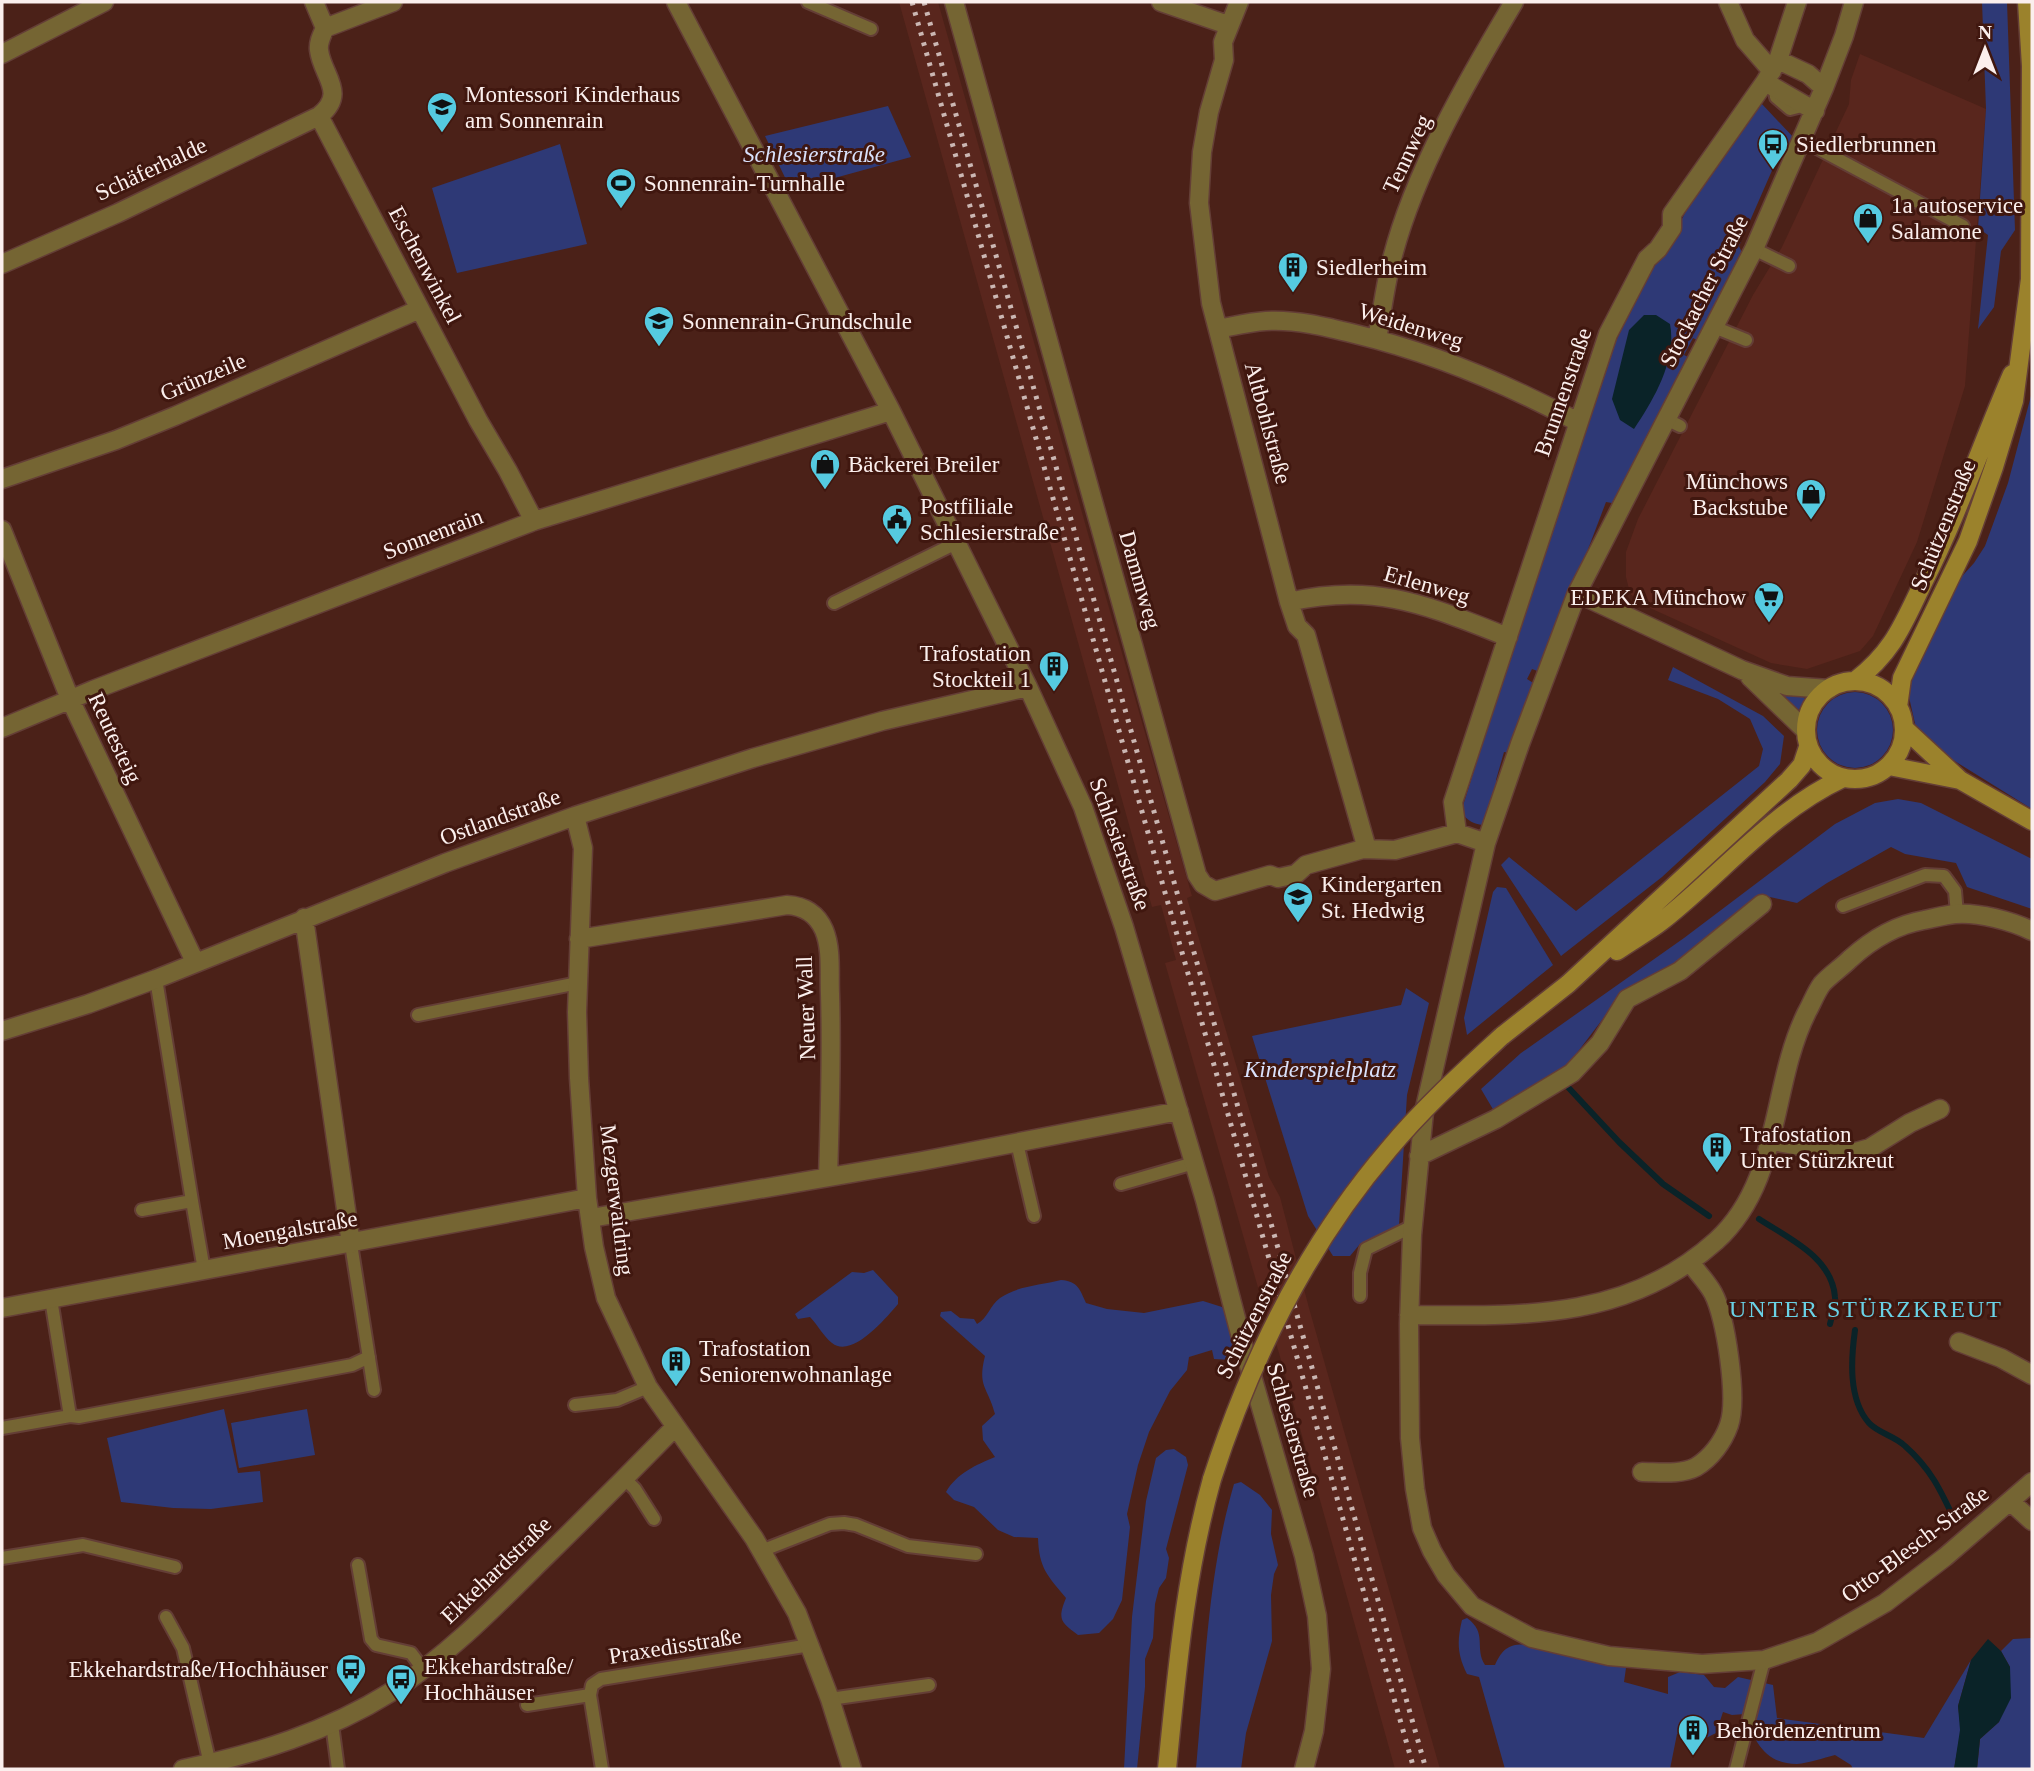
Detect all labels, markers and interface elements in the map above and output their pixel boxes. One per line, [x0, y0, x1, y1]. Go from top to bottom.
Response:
north arrow [1950, 14, 2020, 84]
text: N [1978, 22, 1992, 43]
place label: Montessori Kinderhaus am Sonnenrain [465, 82, 680, 133]
school or university icon: Montessori Kinderhaus am Sonnenrain [425, 90, 459, 134]
street label: Tennweg [1378, 110, 1436, 197]
bus stop icon: Siedlerbrunnen [1756, 127, 1790, 171]
street label: Schäferhalde [91, 132, 211, 206]
place label: Siedlerbrunnen [1796, 132, 1937, 157]
park label: Schlesierstraße [743, 142, 885, 167]
sports icon: Sonnenrain-Turnhalle [604, 166, 638, 210]
place label: Sonnenrain-Turnhalle [644, 171, 845, 196]
place label: 1a autoservice Salamone [1891, 193, 2023, 244]
shop icon: 1a autoservice Salamone [1851, 201, 1885, 245]
street label: Eschenwinkel [384, 202, 466, 328]
street label: Stockacher Straße [1655, 211, 1753, 371]
building icon: Siedlerheim [1276, 250, 1310, 294]
place label: Siedlerheim [1316, 255, 1427, 280]
street label: Weidenweg [1356, 298, 1467, 354]
school or university icon: Sonnenrain-Grundschule [642, 304, 676, 348]
place label: Sonnenrain-Grundschule [682, 309, 912, 334]
street label: Brunnenstraße [1529, 325, 1597, 459]
street label: Grünzeile [156, 348, 250, 406]
street label: Altbohlstraße [1240, 359, 1296, 487]
shop icon: Bäckerei Breiler [808, 447, 842, 491]
place label: Bäckerei Breiler [848, 452, 1000, 477]
street label: Schützenstraße [1905, 456, 1981, 594]
place label: Münchows Backstube [1686, 469, 1788, 520]
shop icon: Münchows Backstube [1794, 477, 1828, 521]
place label: Postfiliale Schlesierstraße [920, 494, 1059, 545]
public building icon: Postfiliale Schlesierstraße [880, 502, 914, 546]
street label: Sonnenrain [380, 503, 487, 564]
street label: Dammweg [1114, 528, 1166, 632]
street label: Erlenweg [1381, 561, 1473, 609]
supermarket icon: EDEKA Münchow [1752, 580, 1786, 624]
place label: EDEKA Münchow [1570, 585, 1746, 610]
place label: Trafostation Stockteil 1 [919, 641, 1031, 692]
building icon: Trafostation Stockteil 1 [1037, 649, 1071, 693]
street label: Reutesteig [83, 689, 147, 788]
street label: Schlesierstraße [1084, 774, 1156, 914]
street label: Ostlandstraße [436, 784, 564, 850]
place label: Kindergarten St. Hedwig [1321, 872, 1442, 923]
school or university icon: Kindergarten St. Hedwig [1281, 880, 1315, 924]
street label: Neuer Wall [792, 955, 820, 1061]
park label: Kinderspielplatz [1243, 1057, 1396, 1082]
place label: Trafostation Unter Stürzkreut [1740, 1122, 1895, 1173]
street label: Mezgerwaidring [595, 1123, 639, 1277]
building icon: Trafostation Unter Stürzkreut [1700, 1130, 1734, 1174]
street label: Moengalstraße [221, 1206, 359, 1254]
street label: Schützenstraße [1211, 1247, 1297, 1383]
district label: UNTER STÜRZKREUT [1729, 1296, 2003, 1322]
place label: Trafostation Seniorenwohnanlage [699, 1336, 892, 1387]
building icon: Trafostation Seniorenwohnanlage [659, 1344, 693, 1388]
street label: Schlesierstraße [1262, 1360, 1324, 1500]
street label: Otto-Blesch-Straße [1837, 1481, 1993, 1607]
street label: Ekkehardstraße [436, 1511, 556, 1629]
street label: Praxedisstraße [607, 1623, 743, 1669]
bus stop icon: Ekkehardstraße/Hochhäuser [334, 1652, 368, 1696]
place label: Ekkehardstraße/ Hochhäuser [424, 1654, 574, 1705]
place label: Ekkehardstraße/Hochhäuser [69, 1657, 328, 1682]
bus stop icon: Ekkehardstraße/ Hochhäuser [384, 1662, 418, 1706]
building icon: Behördenzentrum [1676, 1713, 1710, 1757]
place label: Behördenzentrum [1716, 1718, 1881, 1743]

